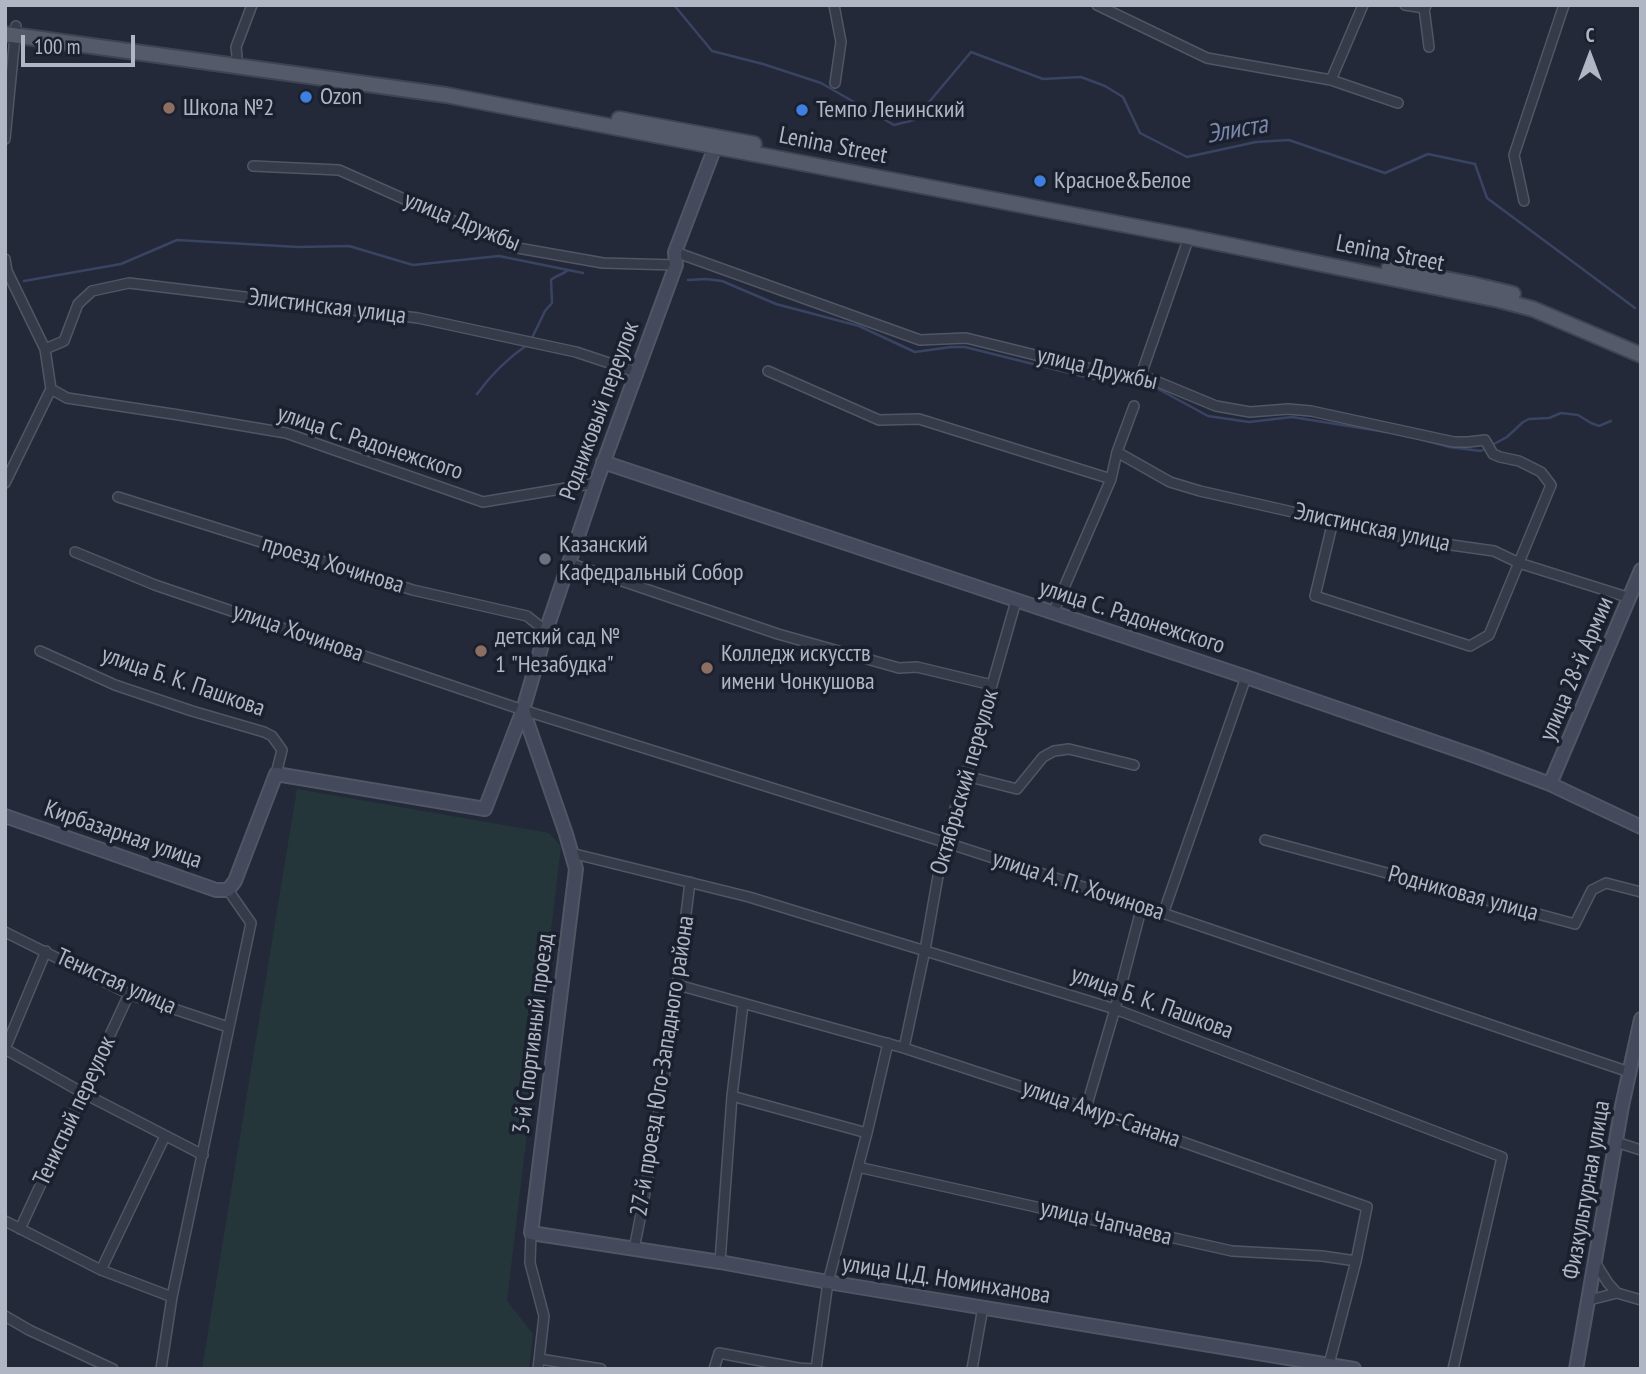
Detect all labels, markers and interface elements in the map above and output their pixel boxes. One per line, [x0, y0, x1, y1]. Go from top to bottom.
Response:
scale bar [24, 21, 138, 65]
north arrow [1555, 21, 1625, 91]
text: С [1586, 23, 1594, 47]
text: 100 m [34, 33, 80, 60]
place label: Ozon [320, 83, 362, 111]
marker: Ozon [298, 89, 314, 105]
place label: Школа №2 [183, 94, 274, 122]
place label: Темпо Ленинский [816, 96, 965, 124]
marker: Школа №2 [161, 100, 177, 116]
marker: Темпо Ленинский [794, 102, 810, 118]
water label: Элиста [1204, 109, 1270, 151]
street label: Lenina Street [777, 121, 889, 171]
place label: Красное&Белое [1054, 167, 1191, 195]
marker: Красное&Белое [1032, 173, 1048, 189]
street label: улица Дружбы [400, 186, 524, 258]
street label: Lenina Street [1334, 229, 1446, 279]
street label: Элистинская улица [246, 283, 408, 331]
street label: Родниковый переулок [554, 318, 646, 504]
street label: улица Дружбы [1034, 341, 1160, 397]
street label: улица С. Радонежского [274, 399, 466, 487]
street label: Элистинская улица [1291, 497, 1453, 559]
street label: проезд Хочинова [259, 530, 407, 600]
place label: Казанский Кафедральный Собор [559, 531, 743, 587]
marker: Казанский Кафедральный Собор [537, 551, 553, 567]
street label: улица С. Радонежского [1036, 573, 1228, 661]
street label: улица 28-й Армии [1534, 593, 1620, 745]
street label: улица Хочинова [229, 597, 367, 669]
place label: детский сад № 1 "Незабудка" [495, 623, 620, 679]
place label: Колледж искусств имени Чонкушова [721, 640, 875, 696]
street label: улица Б. К. Пашкова [98, 641, 268, 723]
marker: детский сад № 1 "Незабудка" [473, 643, 489, 659]
marker: Колледж искусств имени Чонкушова [699, 660, 715, 676]
street label: Октябрьский переулок [925, 686, 1005, 878]
street label: Кирбазарная улица [40, 795, 206, 875]
street label: улица А. П. Хочинова [988, 845, 1168, 927]
street label: Родниковая улица [1385, 860, 1541, 928]
street label: 27-й проезд Юго-Западного района [625, 914, 701, 1218]
street label: 3-й Спортивный проезд [507, 932, 561, 1136]
street label: Тенистая улица [52, 943, 180, 1021]
street label: улица Б. К. Пашкова [1067, 960, 1237, 1046]
street label: Тенистый переулок [28, 1031, 122, 1191]
street label: улица Амур-Санана [1018, 1073, 1184, 1155]
street label: Физкультурная улица [1557, 1098, 1617, 1282]
street label: улица Чапчаева [1037, 1194, 1175, 1252]
street label: улица Ц.Д. Номинханова [840, 1249, 1052, 1311]

